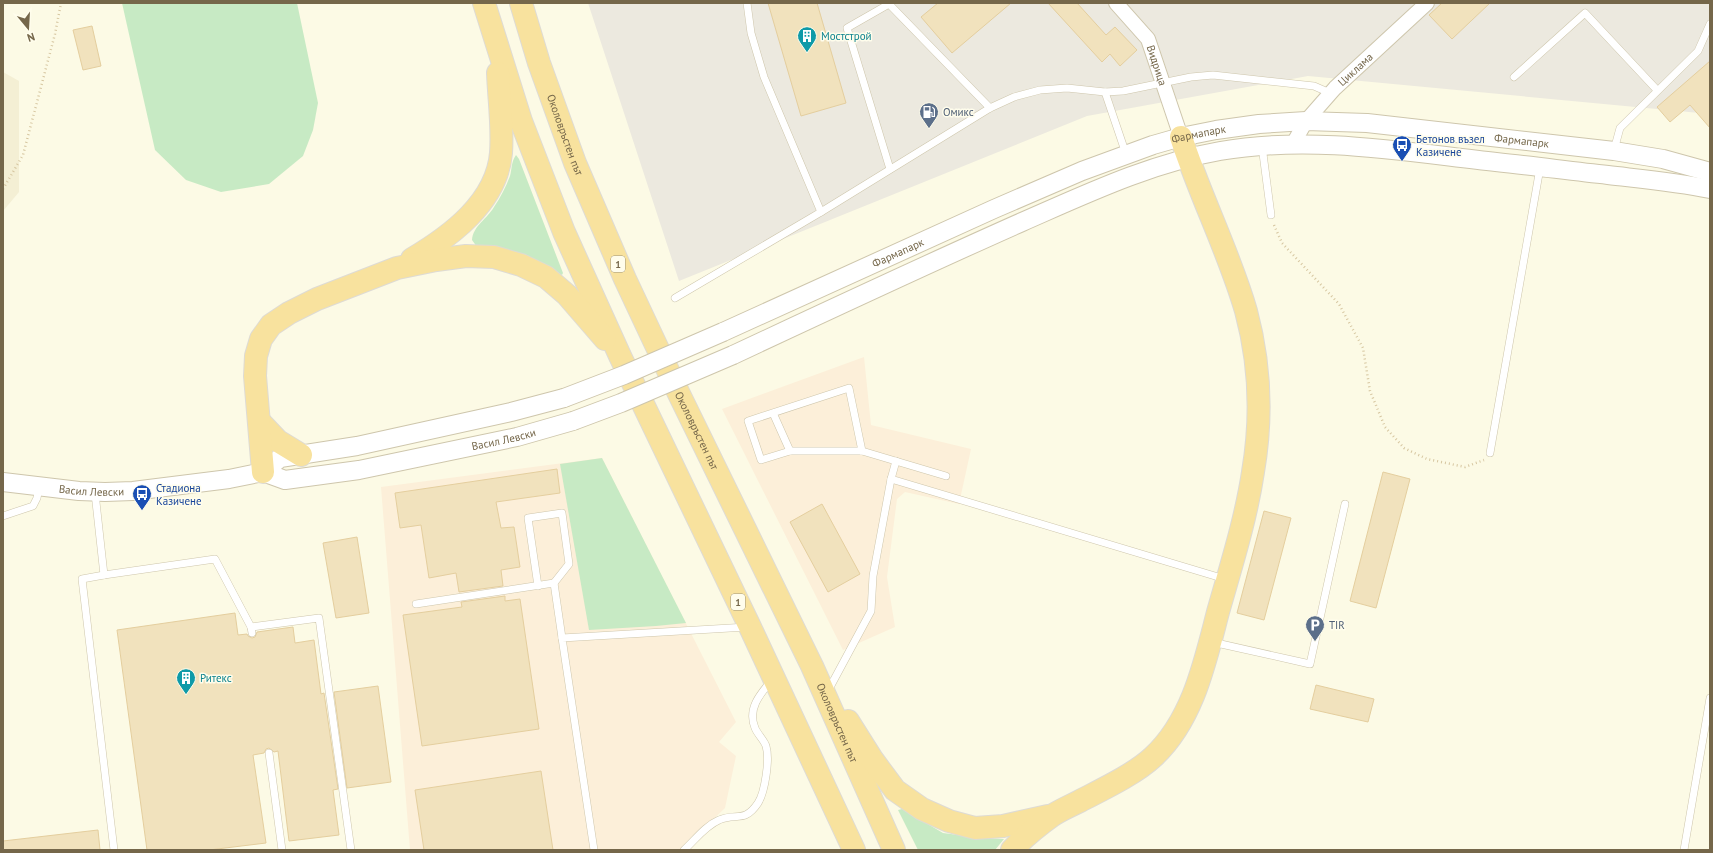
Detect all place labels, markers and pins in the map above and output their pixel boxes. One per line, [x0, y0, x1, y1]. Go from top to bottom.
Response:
building icon: Мостстрой [796, 25, 818, 53]
place label: Мостстрой [821, 29, 872, 43]
fuel station icon: Омикс [918, 101, 940, 129]
place label: Омикс [943, 105, 974, 119]
place label: Бетонов възел Казичене [1416, 132, 1485, 159]
bus stop icon: Бетонов възел Казичене [1391, 134, 1413, 162]
place label: Стадиона Казичене [156, 481, 202, 508]
bus stop icon: Стадиона Казичене [131, 483, 153, 511]
parking icon: TIR [1304, 614, 1326, 642]
place label: TIR [1329, 618, 1345, 632]
building icon: Ритекс [175, 667, 197, 695]
place label: Ритекс [200, 671, 232, 685]

